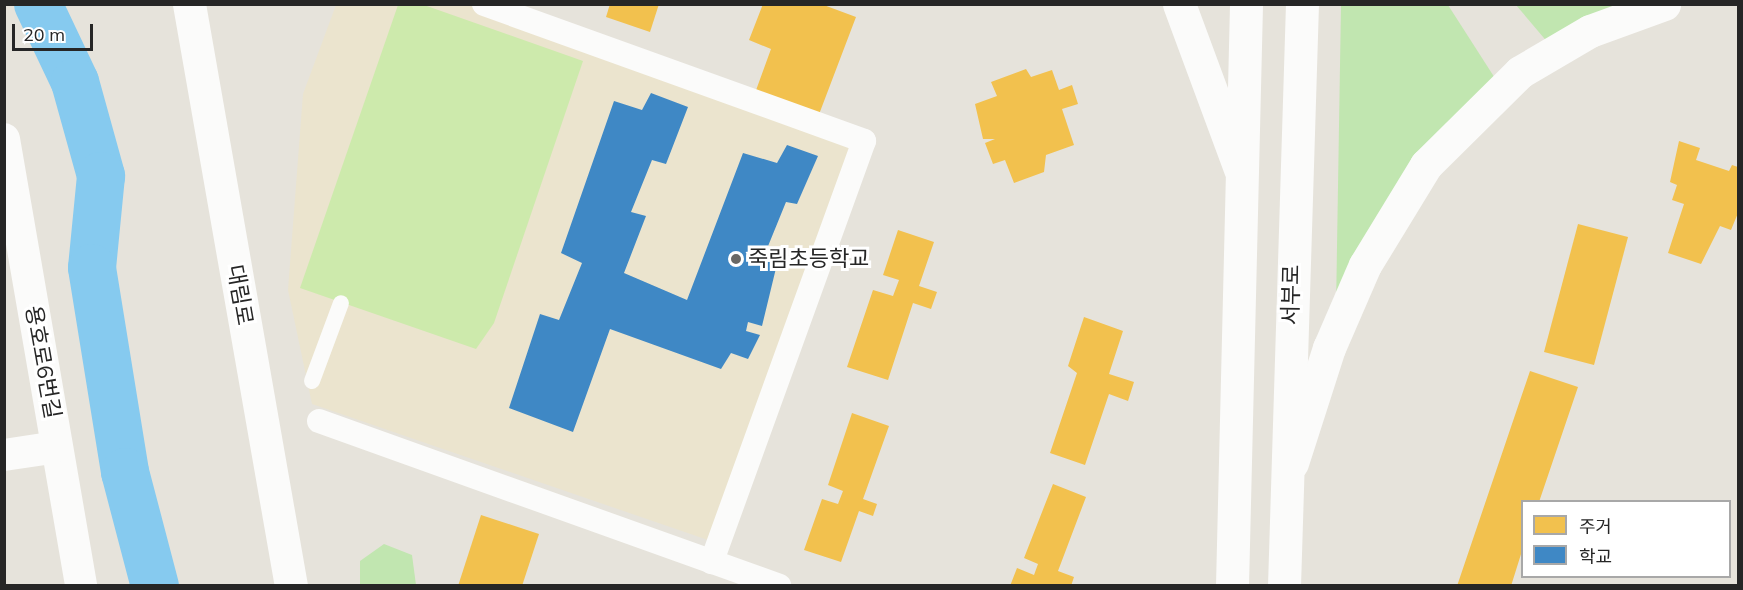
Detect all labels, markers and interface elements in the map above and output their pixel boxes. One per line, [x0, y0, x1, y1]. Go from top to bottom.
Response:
scale bar [15, 12, 96, 50]
text: 20 m [23, 23, 65, 46]
place label: 죽림초등학교 [748, 246, 869, 272]
marker: 죽림초등학교 [729, 252, 743, 266]
street label: 대림로 [222, 263, 258, 327]
street label: 서부로 [1277, 264, 1305, 326]
street label: 용호로6번길 [20, 303, 66, 421]
legend [1521, 500, 1731, 578]
text: 주거 [1579, 515, 1612, 538]
text: 학교 [1579, 545, 1612, 568]

